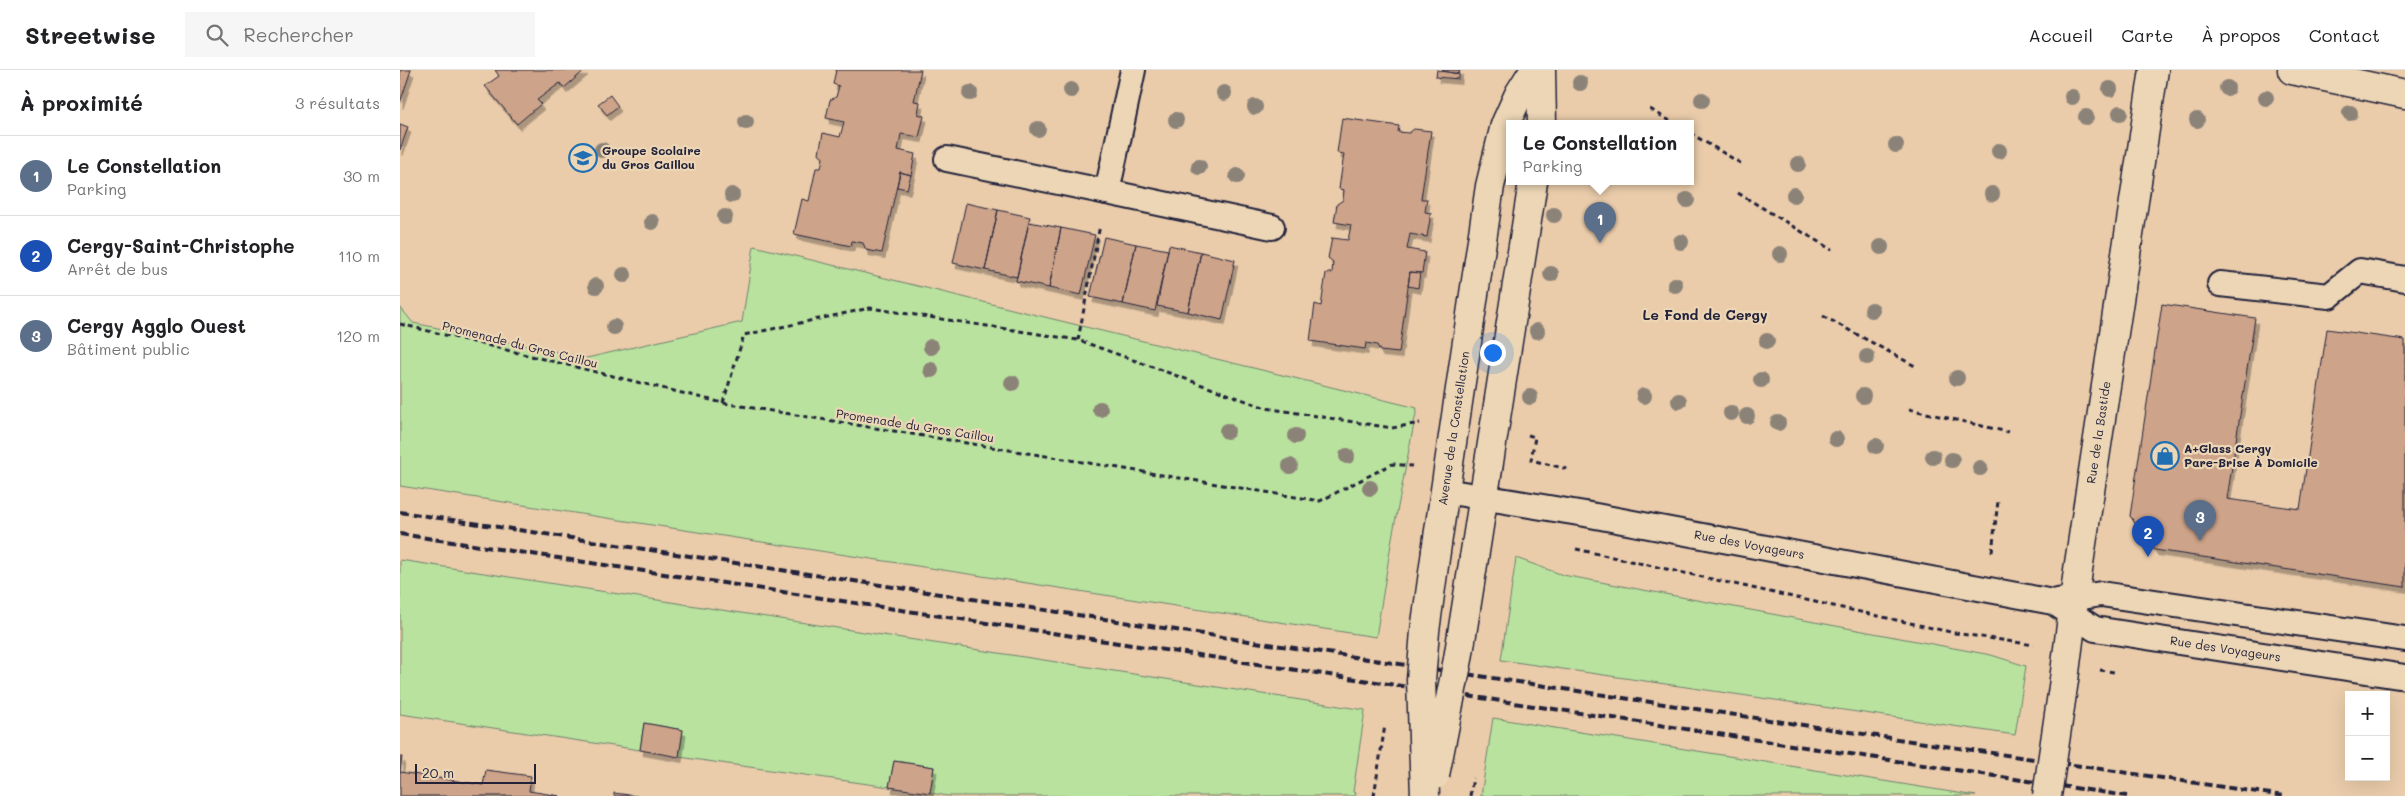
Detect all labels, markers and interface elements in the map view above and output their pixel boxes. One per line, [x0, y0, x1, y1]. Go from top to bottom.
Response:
search box [185, 12, 535, 57]
text: Streetwise [25, 19, 155, 50]
icon: search [203, 21, 231, 49]
text: Rechercher [243, 22, 354, 47]
text: Accueil [2028, 23, 2093, 47]
text: Carte [2121, 23, 2173, 47]
text: À propos [2201, 23, 2281, 47]
text: Contact [2309, 23, 2380, 47]
text: À proximité [20, 89, 143, 116]
text: 3 résultats [295, 92, 380, 113]
popup [1506, 120, 1694, 185]
text: Le Constellation [1523, 130, 1677, 155]
place label: Groupe Scolaire du Gros Caillou [602, 142, 701, 172]
school or university icon: Groupe Scolaire du Gros Caillou [568, 143, 598, 173]
text: Le Constellation [67, 153, 221, 178]
text: Parking [1523, 155, 1582, 176]
text: 1 [32, 165, 40, 186]
text: 30 m [343, 165, 380, 186]
text: Parking [67, 178, 126, 199]
pin: 1 [1584, 202, 1616, 243]
text: Cergy-Saint-Christophe [67, 233, 295, 258]
text: 2 [32, 245, 40, 266]
text: 110 m [338, 245, 380, 266]
text: Arrêt de bus [67, 258, 168, 279]
district label: Le Fond de Cergy [1642, 305, 1768, 324]
text: Cergy Agglo Ouest [67, 313, 246, 338]
street label: Promenade du Gros Caillou [441, 317, 600, 371]
text: 3 [31, 325, 41, 346]
text: 120 m [336, 325, 380, 346]
text: Bâtiment public [67, 338, 190, 359]
your location [1480, 340, 1506, 366]
street label: Avenue de la Constellation [1434, 350, 1472, 506]
street label: Rue de la Bastide [2082, 380, 2114, 485]
street label: Promenade du Gros Caillou [835, 405, 995, 445]
place label: A+Glass Cergy Pare-Brise À Domicile [2184, 440, 2318, 470]
shop icon: A+Glass Cergy Pare-Brise À Domicile [2150, 441, 2180, 471]
pin: 3 [2184, 500, 2216, 541]
pin: 2 [2132, 516, 2164, 557]
street label: Rue des Voyageurs [1693, 526, 1806, 562]
street label: Rue des Voyageurs [2169, 632, 2282, 665]
map controls [2345, 691, 2390, 781]
button: + [2345, 691, 2390, 736]
button: − [2345, 736, 2390, 781]
scale bar [415, 761, 536, 784]
text: 20 m [422, 763, 454, 782]

